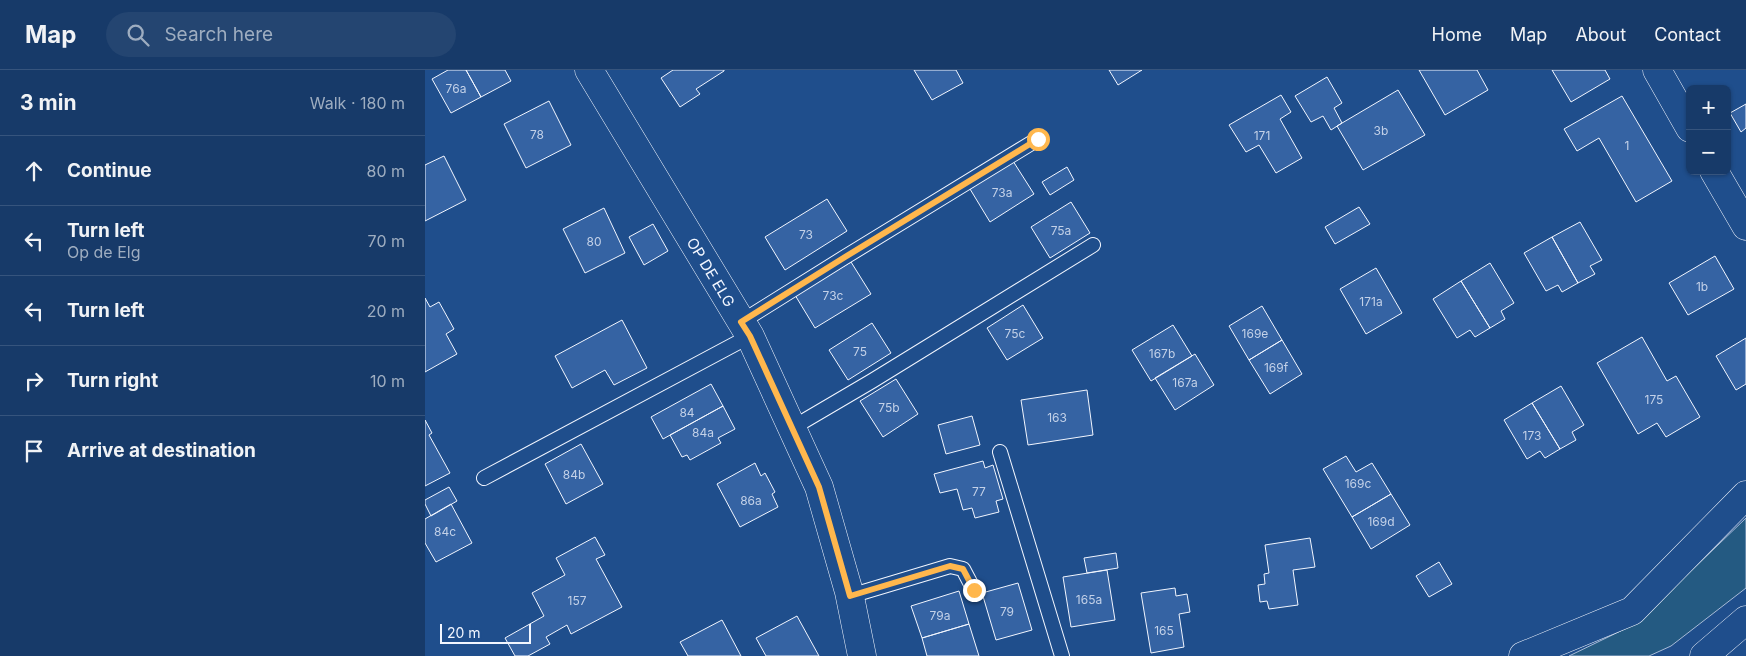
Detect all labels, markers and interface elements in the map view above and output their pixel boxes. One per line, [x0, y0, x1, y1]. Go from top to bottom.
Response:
search box [106, 12, 456, 57]
text: Map [25, 20, 76, 49]
icon: search [124, 21, 152, 49]
text: Search here [164, 23, 273, 46]
text: Home [1432, 24, 1482, 45]
text: Map [1510, 24, 1547, 45]
text: About [1575, 24, 1626, 45]
text: Contact [1654, 24, 1721, 45]
house number: 76a [446, 81, 466, 96]
map controls [1686, 85, 1731, 175]
button: + [1686, 85, 1731, 130]
text: 3 min [20, 90, 76, 115]
text: Walk · 180 m [310, 93, 405, 113]
house number: 3b [1374, 123, 1388, 138]
house number: 78 [530, 127, 544, 142]
route start [1027, 128, 1050, 151]
house number: 171 [1254, 128, 1270, 143]
button: − [1686, 130, 1731, 175]
house number: 1 [1625, 138, 1629, 153]
icon: ahead [20, 157, 48, 185]
text: Continue [67, 159, 152, 182]
text: 80 m [366, 161, 405, 181]
house number: 73a [992, 185, 1012, 200]
text: Turn left [67, 219, 145, 242]
house number: 75a [1051, 223, 1071, 238]
icon: left [20, 227, 48, 255]
house number: 73 [799, 227, 813, 242]
text: 70 m [368, 231, 405, 251]
house number: 80 [587, 234, 602, 249]
street label: OP DE ELG [683, 234, 739, 310]
text: Op de Elg [67, 242, 140, 262]
house number: 1b [1696, 279, 1708, 294]
house number: 73c [823, 288, 844, 303]
house number: 171a [1359, 294, 1383, 309]
icon: left [20, 297, 48, 325]
text: Turn left [67, 299, 145, 322]
text: 20 m [367, 301, 405, 321]
house number: 75c [1005, 326, 1026, 341]
house number: 169e [1242, 326, 1268, 341]
house number: 75 [853, 344, 867, 359]
house number: 167b [1149, 346, 1175, 361]
house number: 169f [1264, 360, 1289, 375]
icon: right [20, 367, 48, 395]
text: Turn right [67, 369, 158, 392]
text: 10 m [370, 371, 405, 391]
house number: 167a [1172, 375, 1198, 390]
house number: 175 [1645, 392, 1663, 407]
house number: 75b [878, 400, 900, 415]
house number: 84 [679, 405, 695, 420]
house number: 163 [1047, 410, 1067, 425]
house number: 84a [692, 425, 714, 440]
house number: 173 [1523, 428, 1541, 443]
icon: arrive [20, 437, 48, 465]
text: Arrive at destination [67, 439, 256, 462]
house number: 84b [563, 467, 585, 482]
house number: 169c [1345, 476, 1371, 491]
house number: 77 [972, 484, 986, 499]
house number: 86a [740, 493, 762, 508]
house number: 169d [1367, 514, 1395, 529]
house number: 84c [434, 524, 456, 539]
route end [963, 579, 986, 602]
house number: 165a [1076, 592, 1102, 607]
house number: 157 [568, 593, 587, 608]
house number: 79 [1000, 604, 1014, 619]
house number: 79a [930, 608, 950, 623]
scale bar [440, 621, 531, 644]
house number: 165 [1154, 623, 1174, 638]
text: 20 m [447, 624, 481, 641]

